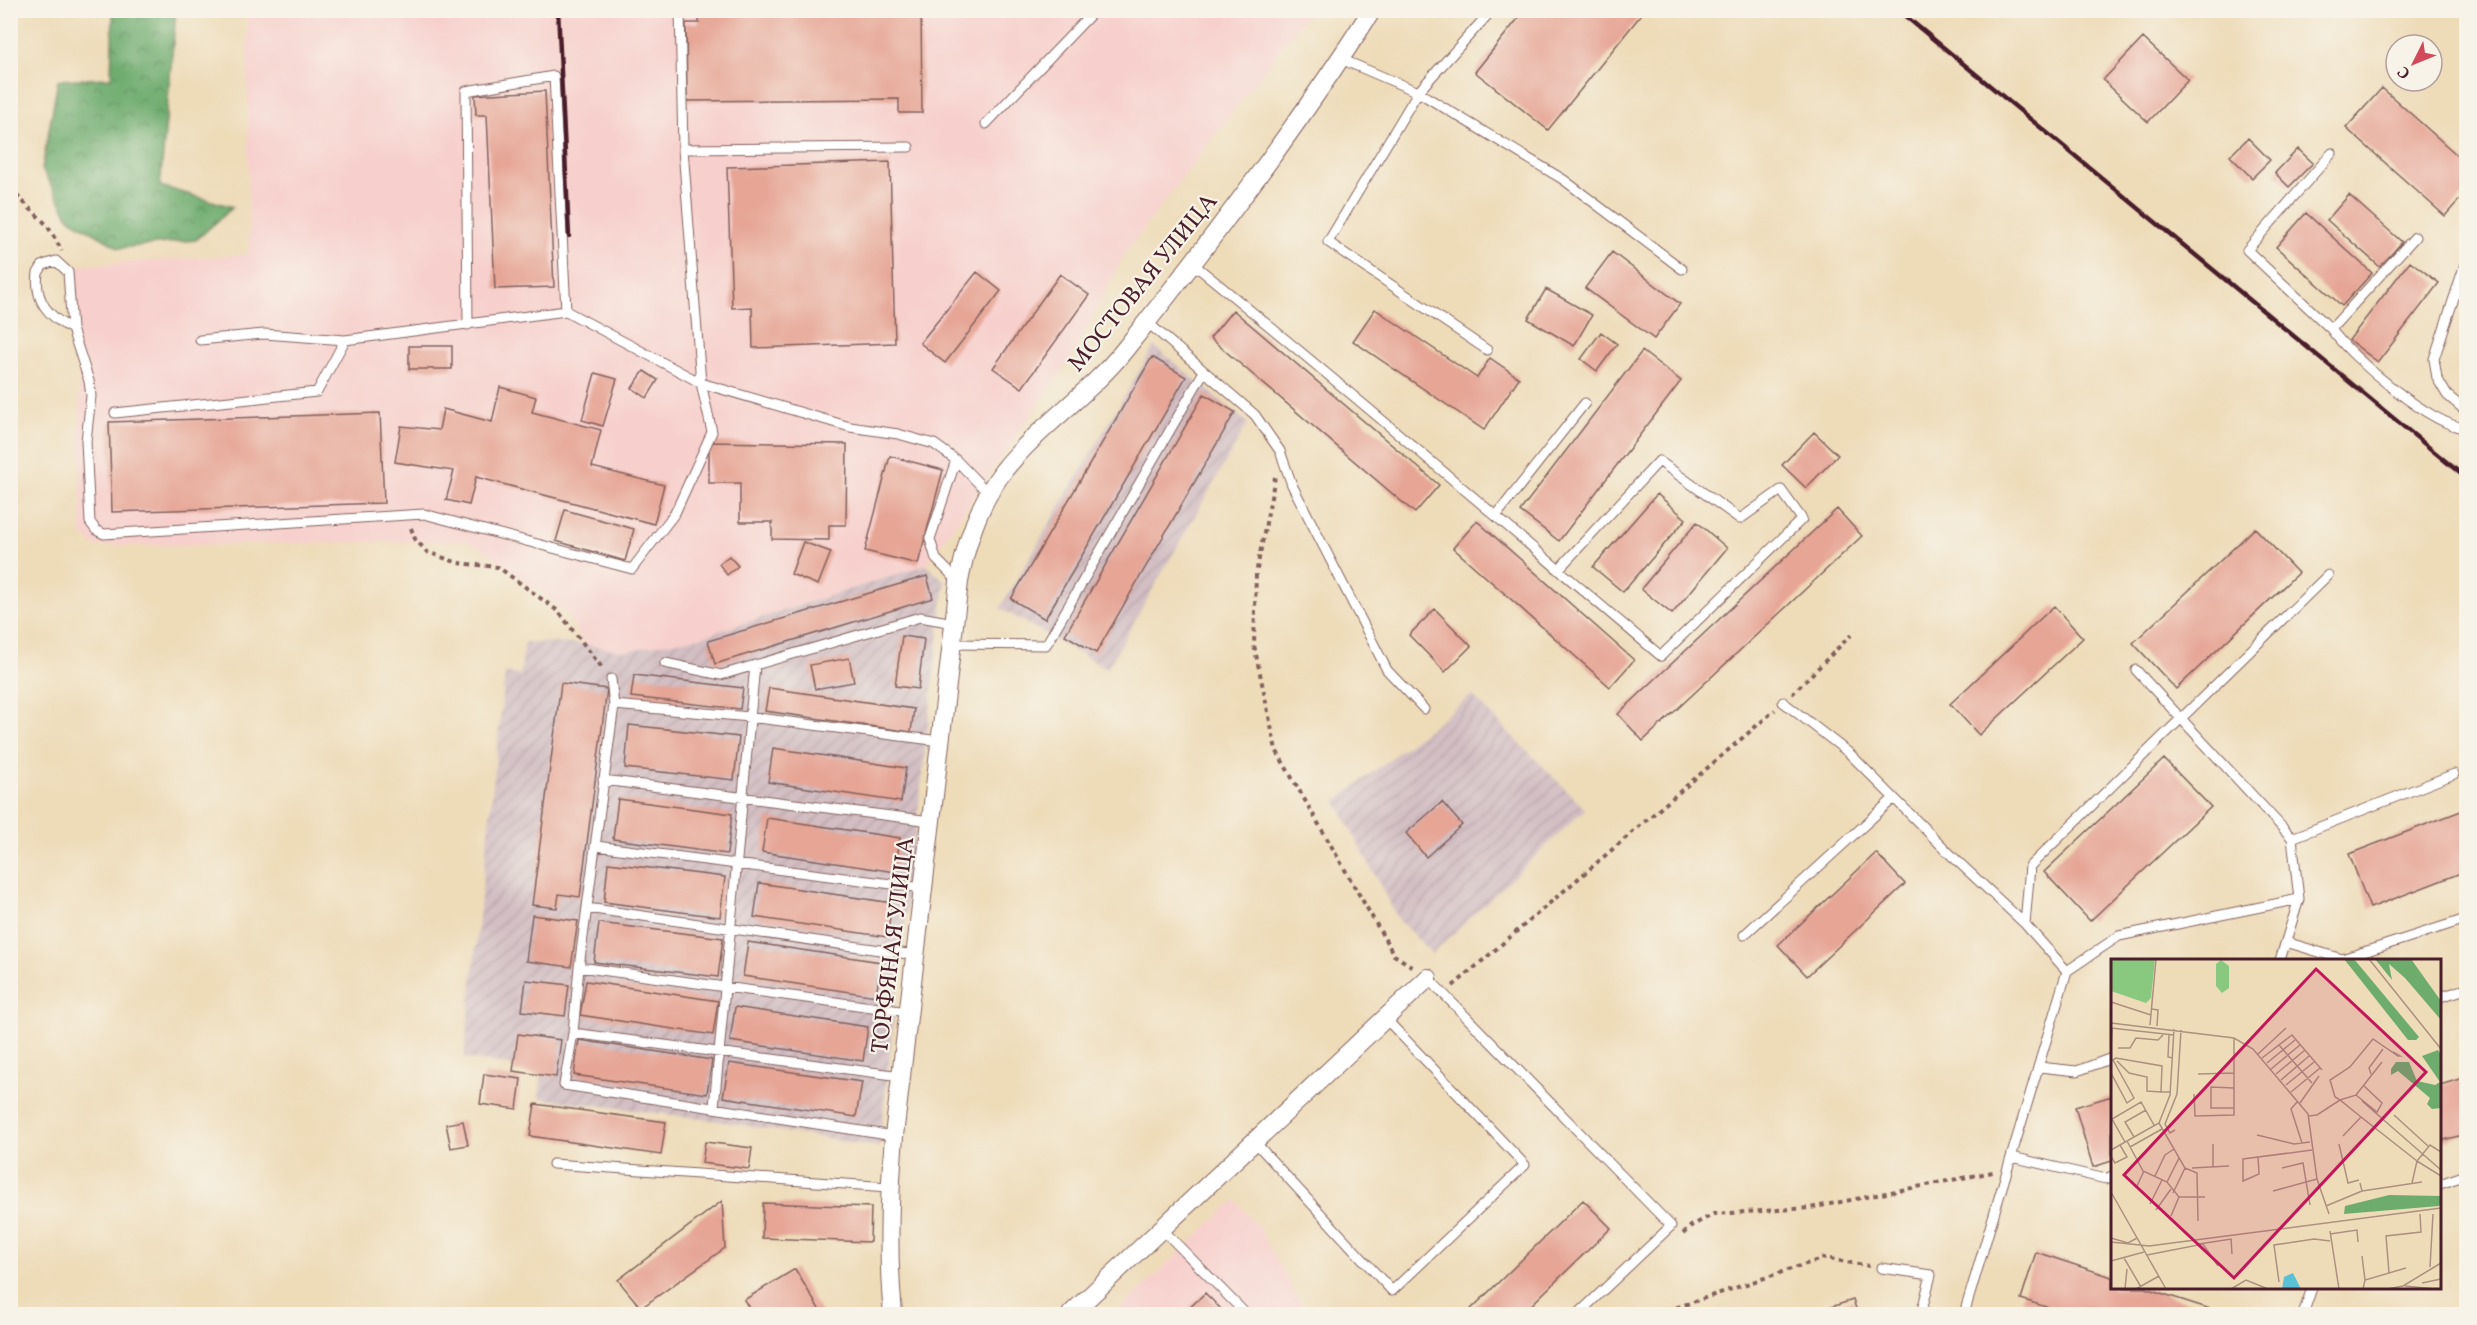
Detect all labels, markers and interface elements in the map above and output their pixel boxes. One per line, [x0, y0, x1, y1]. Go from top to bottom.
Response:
north arrow [2384, 33, 2444, 93]
text: С [2393, 61, 2416, 83]
street label: МОСТОВАЯ УЛИЦА [1061, 186, 1226, 380]
street label: ТОРФЯНАЯ УЛИЦА [864, 835, 924, 1056]
inset map [2111, 959, 2441, 1289]

